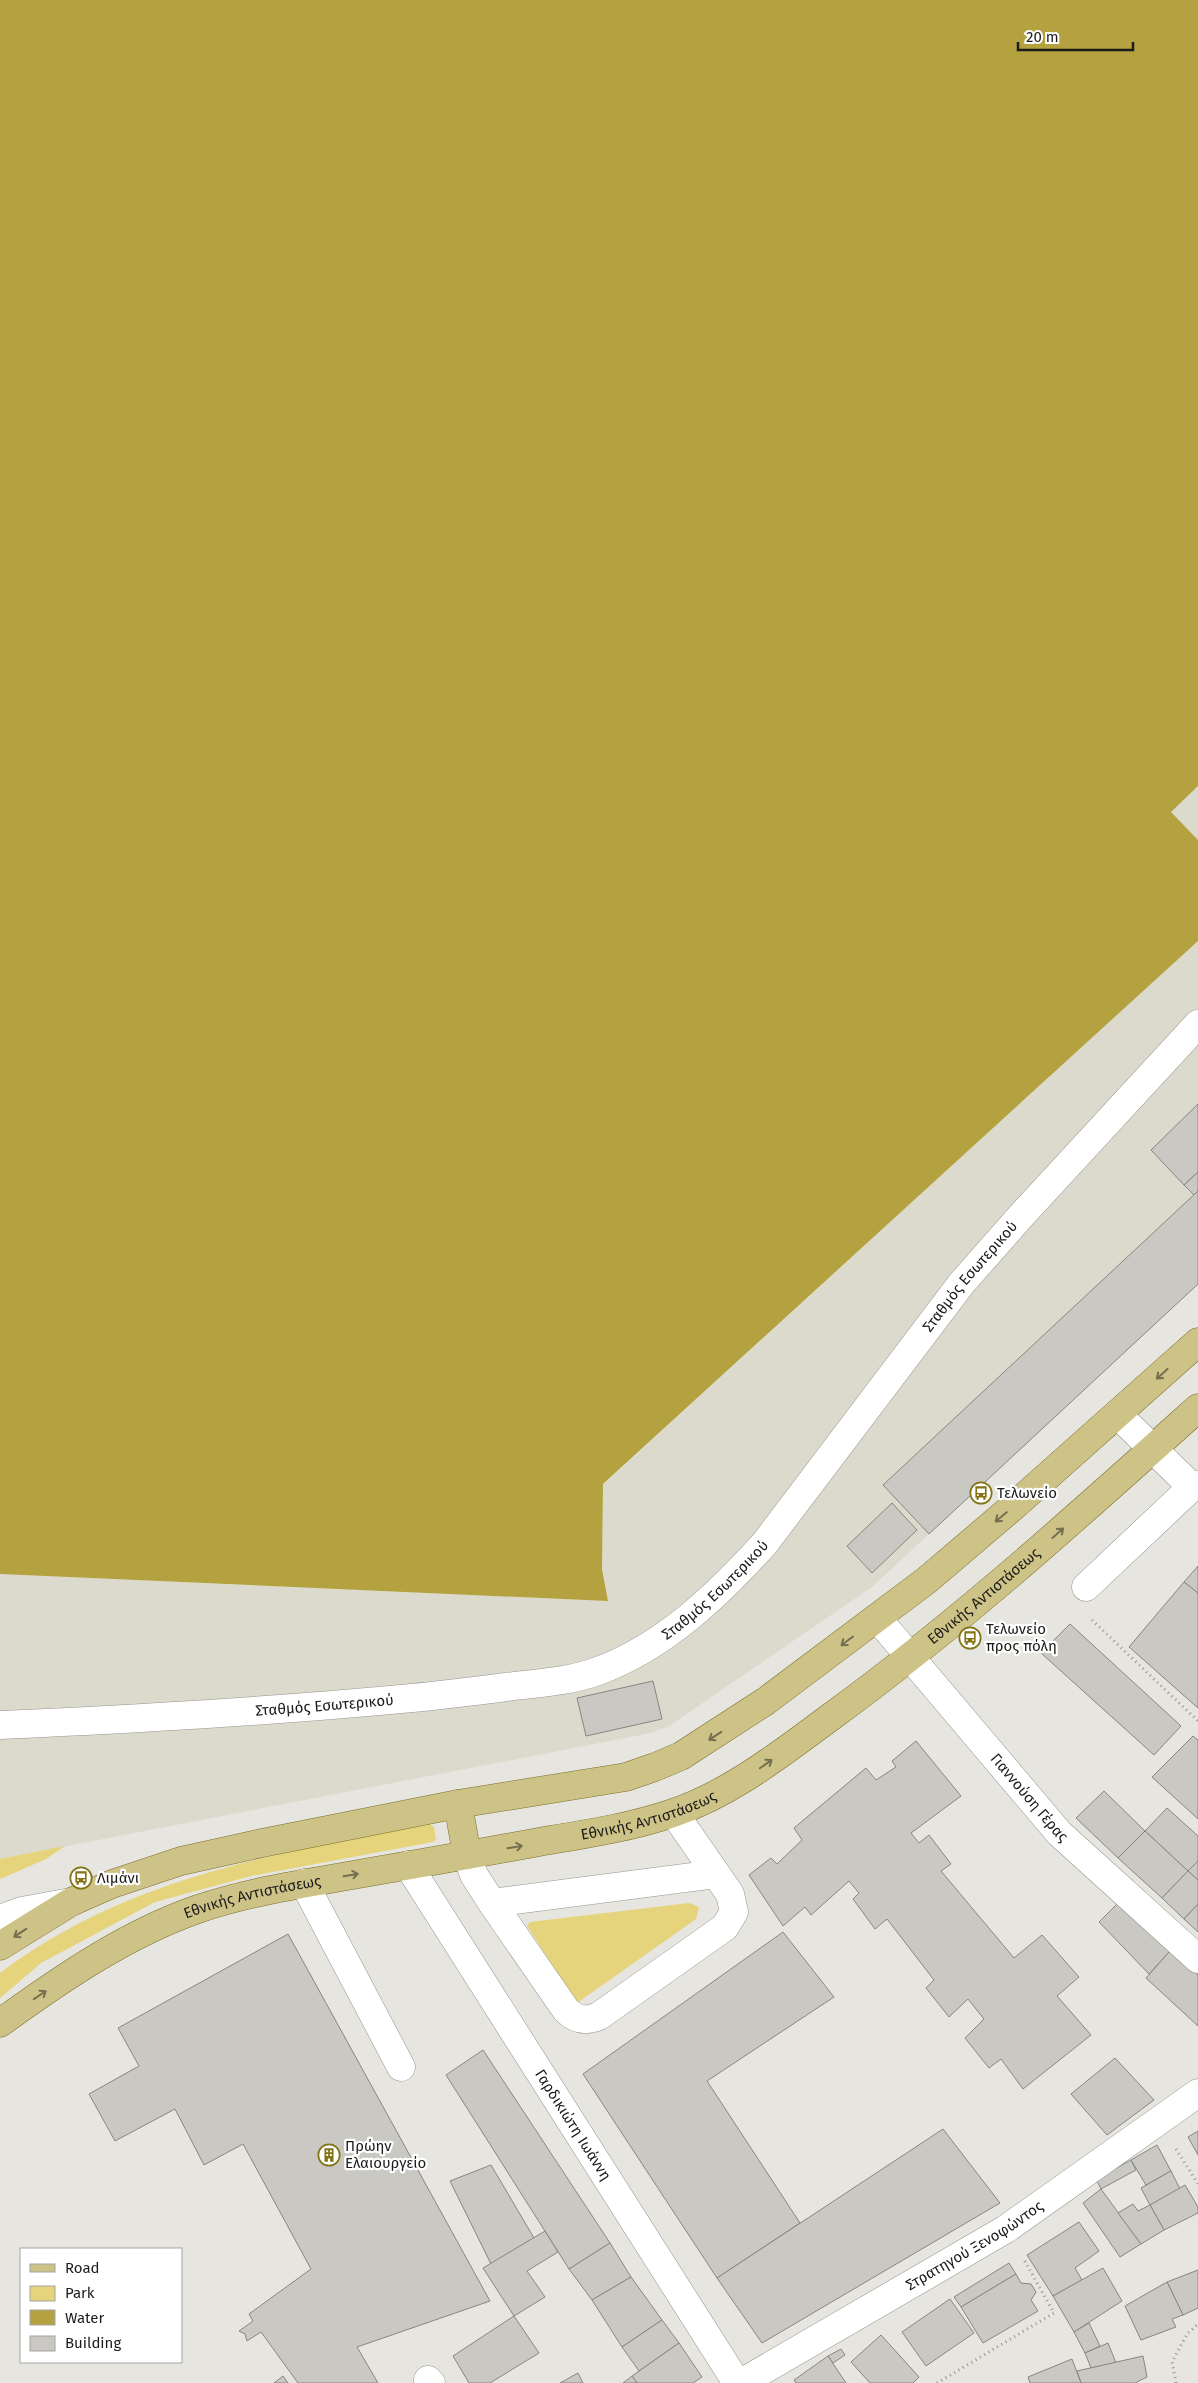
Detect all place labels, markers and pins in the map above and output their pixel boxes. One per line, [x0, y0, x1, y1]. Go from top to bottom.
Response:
bus stop icon: Τελωνείο [969, 1481, 993, 1505]
place label: Τελωνείο [997, 1484, 1057, 1502]
place label: Τελωνείο προς πόλη [986, 1620, 1057, 1655]
bus stop icon: Τελωνείο προς πόλη [958, 1626, 982, 1650]
bus stop icon: Λιμάνι [69, 1866, 93, 1890]
place label: Λιμάνι [97, 1869, 139, 1887]
place label: Πρώην Ελαιουργείο [345, 2137, 426, 2172]
building icon: Πρώην Ελαιουργείο [317, 2143, 341, 2167]

